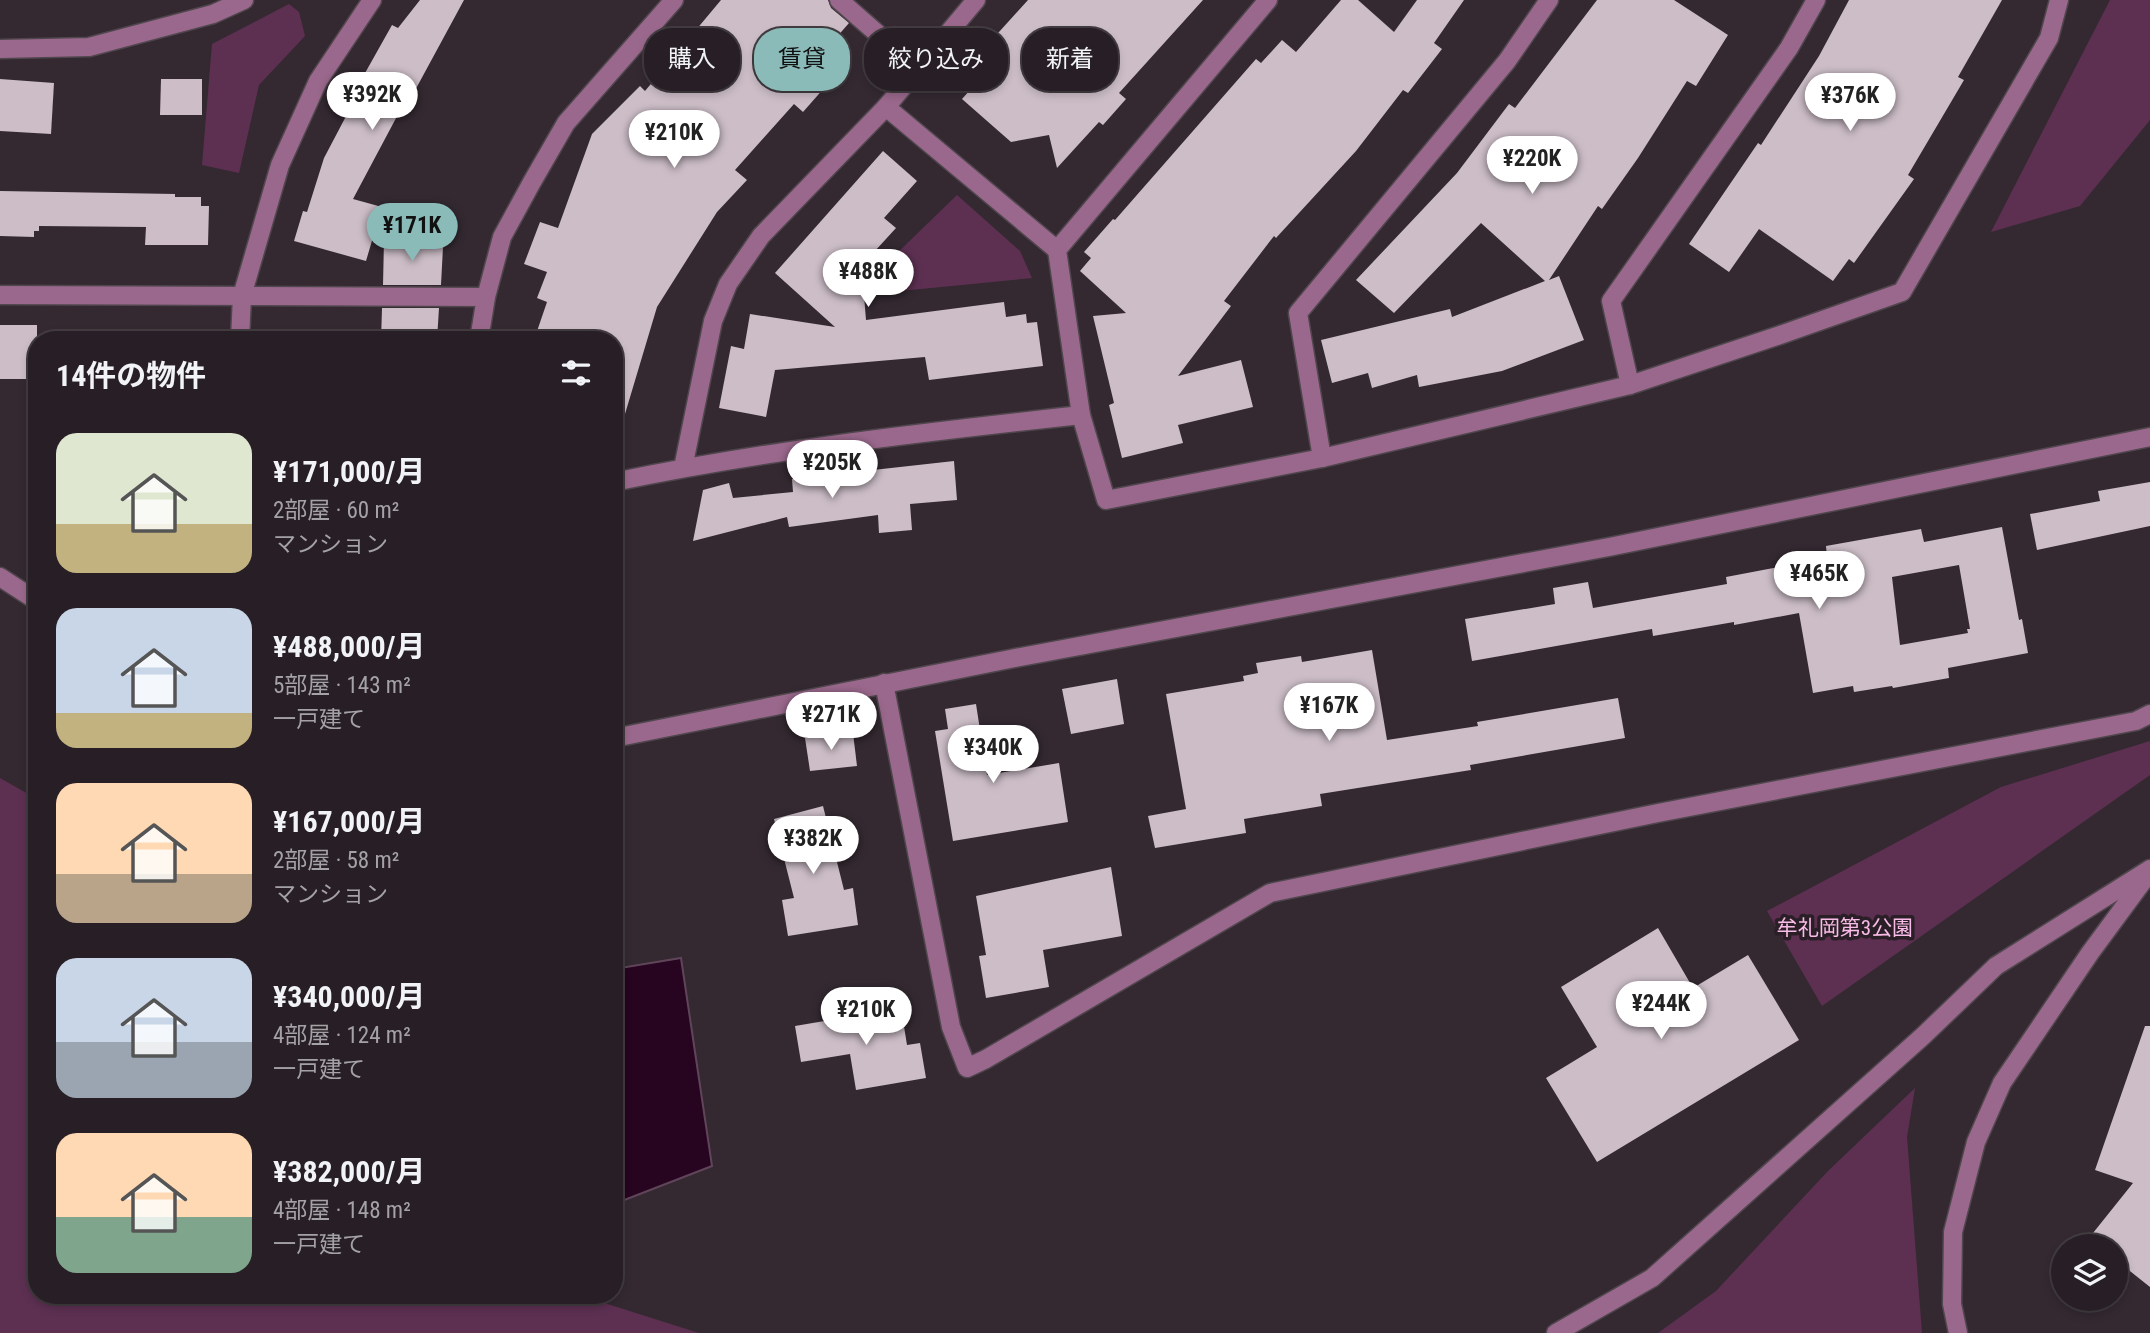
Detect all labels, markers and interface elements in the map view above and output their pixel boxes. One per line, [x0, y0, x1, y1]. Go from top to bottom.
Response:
chip: 購入 [644, 28, 740, 91]
chip: 賃貸 [754, 28, 850, 91]
chip: 絞り込み [864, 28, 1008, 91]
chip: 新着 [1022, 28, 1118, 91]
pin: ¥392K [323, 72, 421, 132]
pin: ¥376K [1801, 74, 1899, 133]
text: ¥392K [343, 81, 401, 108]
text: ¥376K [1821, 82, 1879, 109]
pin: ¥210K [625, 110, 723, 170]
text: ¥210K [645, 119, 703, 146]
pin: ¥220K [1483, 136, 1581, 196]
text: ¥220K [1503, 145, 1561, 172]
pin: ¥171K [363, 204, 461, 263]
text: ¥171K [383, 212, 441, 239]
pin: ¥488K [819, 250, 917, 309]
text: ¥488K [839, 258, 897, 285]
icon: filters [557, 354, 595, 392]
text: 14件の物件 [56, 358, 206, 393]
pin: ¥205K [783, 440, 881, 500]
text: ¥205K [803, 449, 861, 476]
text: ¥171,000/月 [273, 454, 426, 489]
icon: home [112, 461, 196, 545]
text: 2部屋 · 60 m² [273, 497, 399, 524]
text: マンション [273, 531, 388, 558]
pin: ¥465K [1770, 552, 1868, 611]
text: ¥465K [1790, 560, 1848, 587]
text: ¥488,000/月 [273, 629, 426, 664]
icon: home [112, 636, 196, 720]
text: 5部屋 · 143 m² [273, 672, 411, 699]
pin: ¥167K [1280, 684, 1378, 743]
pin: ¥271K [782, 692, 880, 752]
text: ¥167K [1300, 692, 1358, 719]
text: ¥271K [802, 701, 860, 728]
text: 一戸建て [273, 706, 365, 733]
pin: ¥340K [944, 726, 1042, 785]
text: ¥340K [964, 734, 1022, 761]
text: ¥167,000/月 [273, 804, 426, 839]
icon: home [112, 811, 196, 895]
pin: ¥382K [764, 816, 862, 876]
text: ¥382K [784, 825, 842, 852]
text: 2部屋 · 58 m² [273, 847, 399, 874]
text: マンション [273, 881, 388, 908]
park label: 牟礼岡第3公園 [1777, 916, 1913, 940]
text: ¥340,000/月 [273, 979, 426, 1014]
pin: ¥244K [1612, 982, 1710, 1041]
icon: home [112, 986, 196, 1070]
pin: ¥210K [817, 988, 915, 1047]
text: ¥244K [1632, 990, 1690, 1017]
text: ¥210K [837, 996, 895, 1023]
text: 4部屋 · 124 m² [273, 1022, 411, 1049]
text: 一戸建て [273, 1056, 365, 1083]
text: ¥382,000/月 [273, 1154, 426, 1189]
icon: home [112, 1161, 196, 1245]
text: 4部屋 · 148 m² [273, 1197, 411, 1224]
text: 一戸建て [273, 1231, 365, 1258]
map controls [2051, 1234, 2128, 1311]
button: layers [2051, 1234, 2128, 1311]

